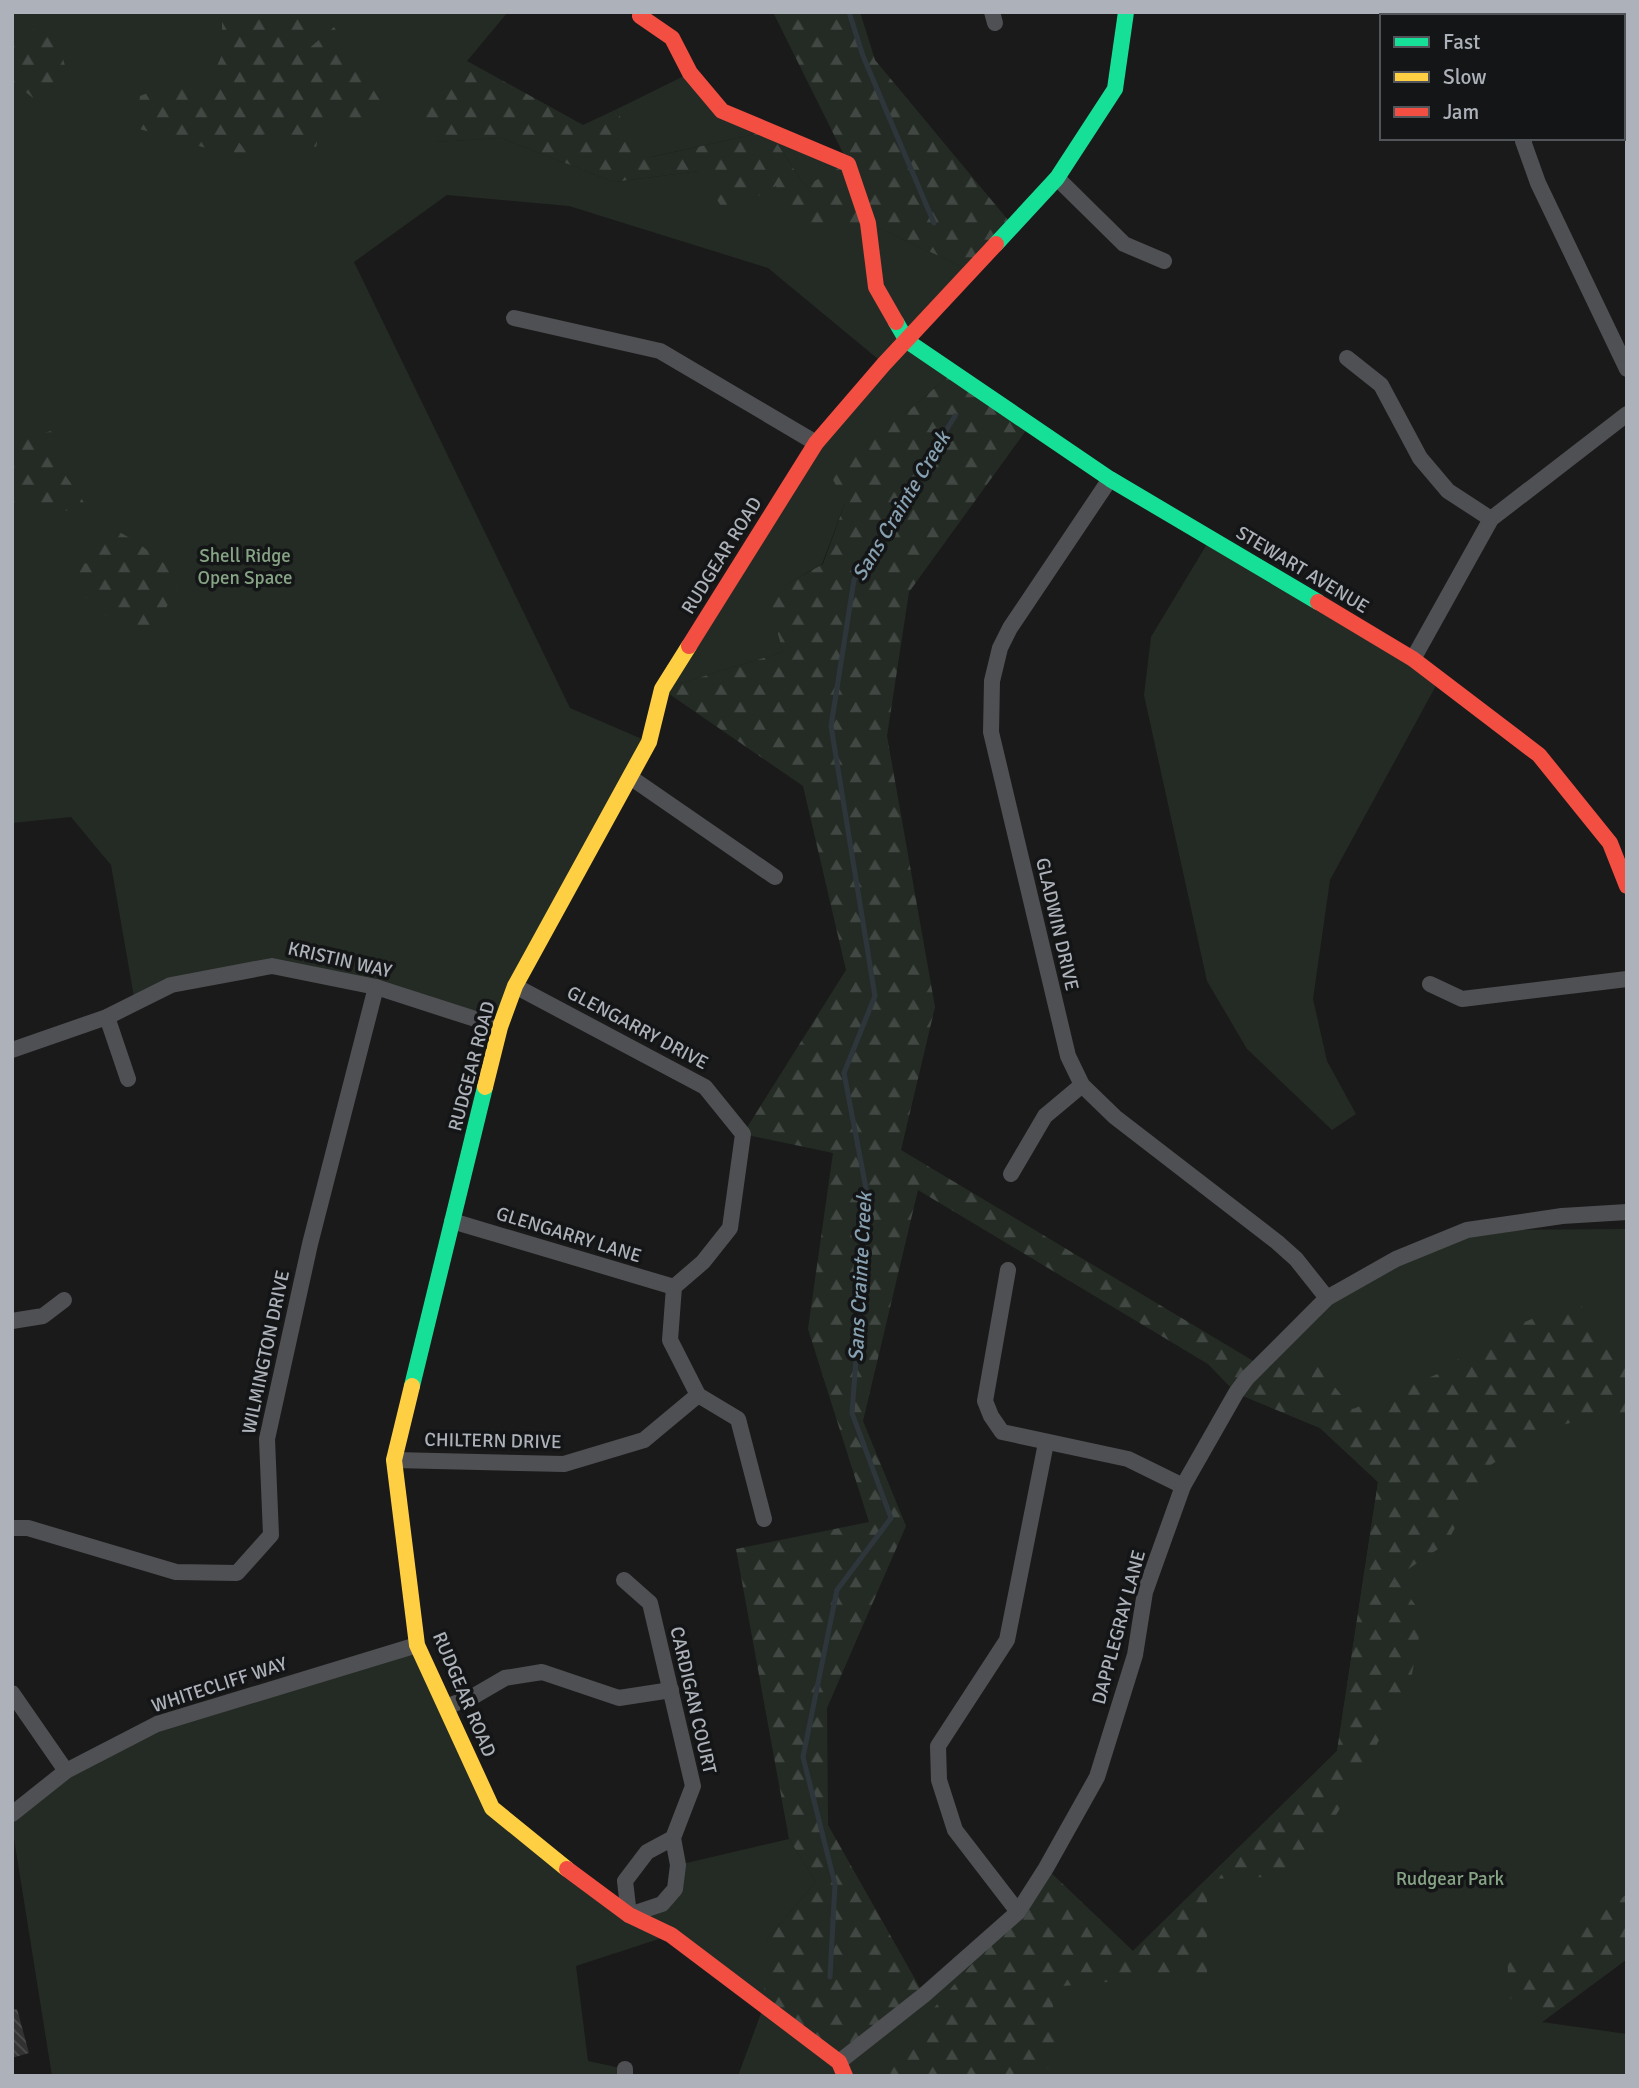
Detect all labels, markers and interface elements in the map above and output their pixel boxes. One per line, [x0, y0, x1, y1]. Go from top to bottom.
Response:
legend [1380, 14, 1625, 140]
text: Fast [1443, 29, 1480, 55]
text: Slow [1443, 64, 1487, 90]
text: Jam [1443, 99, 1479, 125]
water label: Sans Crainte Creek [846, 425, 957, 585]
street label: RUDGEAR ROAD [676, 492, 767, 619]
street label: STEWART AVENUE [1232, 521, 1373, 619]
park label: Shell Ridge Open Space [197, 544, 293, 590]
street label: GLADWIN DRIVE [1030, 855, 1084, 993]
street label: KRISTIN WAY [285, 936, 395, 984]
street label: GLENGARRY DRIVE [563, 981, 712, 1075]
street label: RUDGEAR ROAD [443, 999, 501, 1134]
water label: Sans Crainte Creek [843, 1189, 878, 1362]
street label: GLENGARRY LANE [493, 1201, 644, 1268]
street label: WILMINGTON DRIVE [237, 1268, 295, 1436]
street label: CHILTERN DRIVE [424, 1428, 562, 1454]
street label: DAPPLEGRAY LANE [1087, 1548, 1151, 1707]
street label: CARDIGAN COURT [664, 1624, 722, 1777]
street label: RUDGEAR ROAD [427, 1628, 501, 1761]
street label: WHITECLIFF WAY [148, 1652, 291, 1718]
park label: Rudgear Park [1396, 1867, 1505, 1891]

